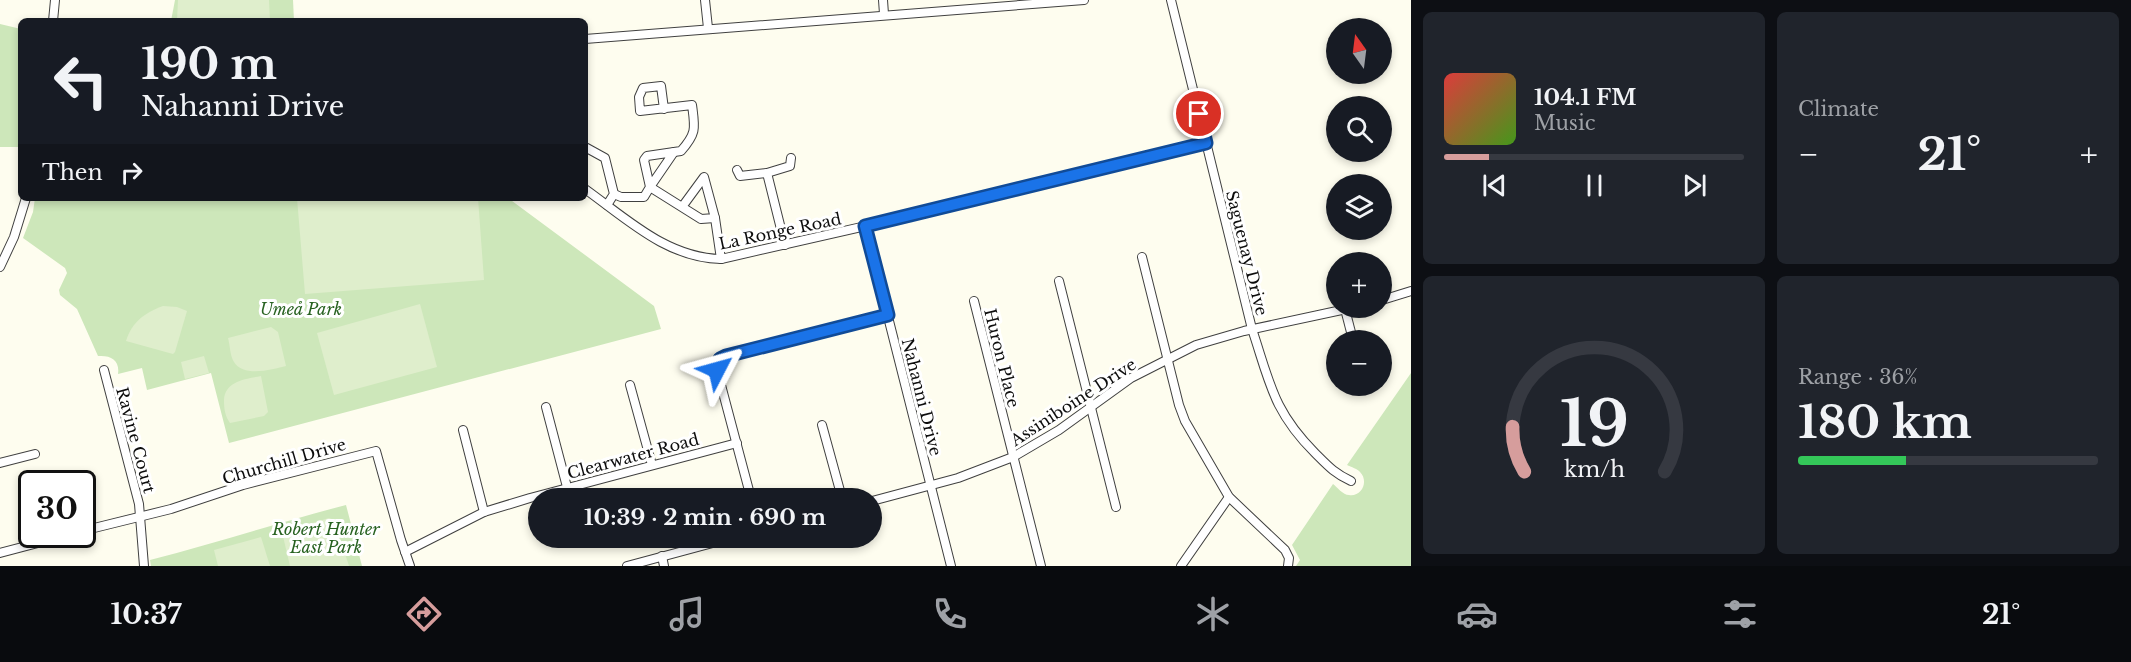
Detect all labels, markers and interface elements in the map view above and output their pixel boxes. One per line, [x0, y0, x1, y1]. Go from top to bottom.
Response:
north arrow [1326, 18, 1392, 84]
map controls [1326, 18, 1392, 396]
text: 190 m [141, 38, 277, 90]
icon: left [42, 42, 120, 120]
text: 104.1 FM [1534, 84, 1636, 111]
pin [1173, 88, 1224, 139]
text: Nahanni Drive [141, 90, 344, 123]
button: search [1326, 96, 1392, 162]
icon: arrive [1182, 97, 1215, 130]
text: Climate [1798, 97, 1879, 121]
text: Music [1534, 111, 1595, 135]
text: 21° [1917, 126, 1981, 182]
text: − [1798, 134, 1819, 175]
text: + [2080, 134, 2098, 175]
icon: right [115, 156, 148, 189]
text: Then [42, 159, 103, 186]
icon: previous [1478, 169, 1511, 202]
icon: pause [1578, 169, 1611, 202]
icon: next [1678, 169, 1711, 202]
button: layers [1326, 174, 1392, 240]
street label: Saguenay Drive [1222, 188, 1272, 318]
street label: La Ronge Road [717, 208, 843, 254]
button: + [1326, 252, 1392, 318]
park label: Umeå Park [260, 299, 342, 319]
street label: Huron Place [980, 306, 1024, 410]
button: − [1326, 330, 1392, 396]
street label: Nahanni Drive [898, 336, 946, 458]
position arrow [685, 338, 749, 402]
street label: Assiniboine Drive [1006, 354, 1140, 451]
text: Range · 36% [1798, 365, 1918, 389]
street label: Ravine Court [112, 385, 160, 495]
text: 19 [1559, 385, 1629, 463]
text: 180 km [1798, 394, 1972, 450]
street label: Clearwater Road [565, 429, 701, 483]
street label: Churchill Drive [220, 434, 348, 488]
text: km/h [1564, 456, 1625, 483]
speed limit sign: 30 [18, 470, 96, 548]
text: 10:39 · 2 min · 690 m [584, 504, 826, 531]
park label: Robert Hunter East Park [271, 519, 380, 557]
icon: directions [403, 593, 445, 635]
icon: music [666, 593, 708, 635]
icon: phone [929, 593, 971, 635]
icon: climate [1192, 593, 1234, 635]
icon: car [1456, 593, 1498, 635]
icon: filters [1719, 593, 1761, 635]
text: 10:37 [111, 598, 182, 631]
text: 21° [1982, 598, 2020, 631]

